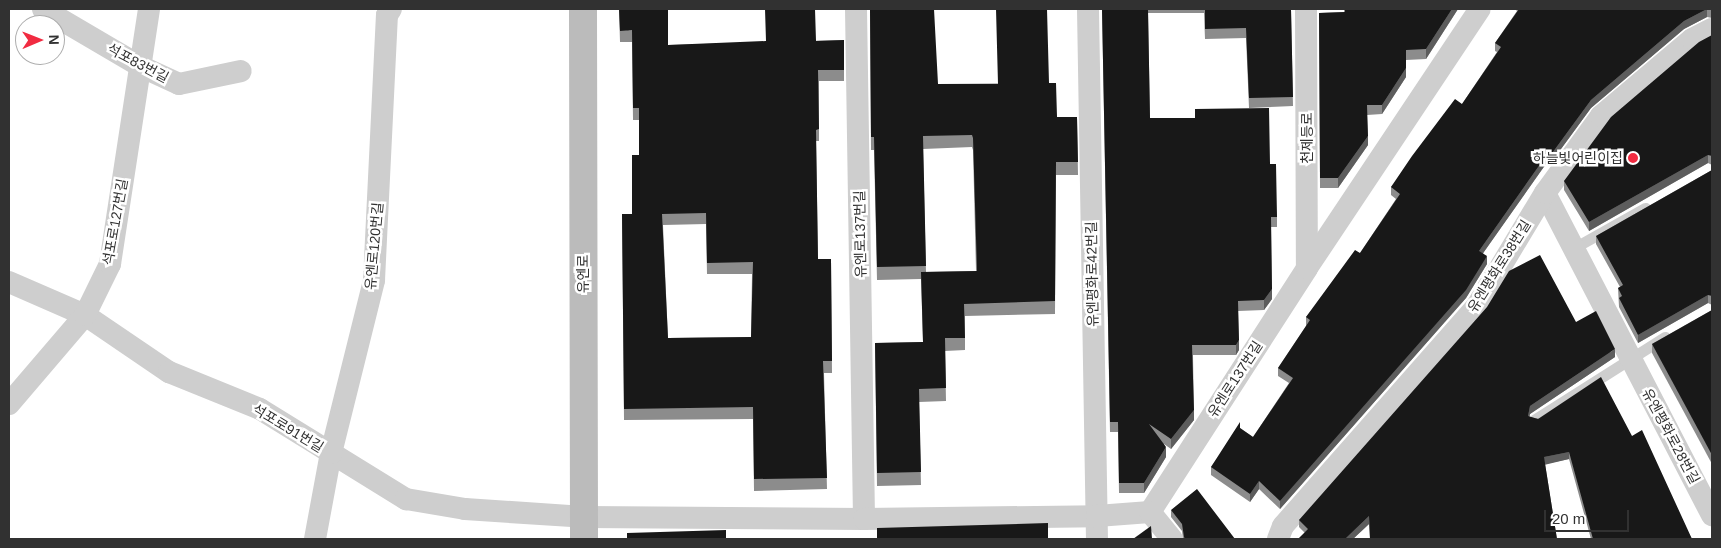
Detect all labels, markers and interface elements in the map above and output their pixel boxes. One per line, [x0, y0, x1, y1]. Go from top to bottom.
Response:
north arrow [15, 15, 65, 65]
text: N [46, 35, 62, 45]
street label: 석포83번길 [104, 40, 172, 86]
street label: 천제등로 [1299, 112, 1315, 164]
place label: 하늘빛어린이집 [1533, 150, 1623, 166]
marker: 하늘빛어린이집 [1627, 152, 1639, 164]
street label: 석포로127번길 [99, 177, 131, 267]
street label: 유엔로137번길 [851, 190, 869, 278]
street label: 유엔로120번길 [362, 202, 386, 290]
street label: 유엔평화로38번길 [1464, 217, 1534, 315]
street label: 유엔평화로42번길 [1083, 221, 1101, 327]
street label: 유엔로 [575, 255, 591, 293]
street label: 유엔로137번길 [1204, 338, 1266, 420]
street label: 유엔평화로28번길 [1639, 385, 1703, 487]
street label: 석포로91번길 [249, 400, 327, 456]
scale bar [1546, 500, 1631, 532]
text: 20 m [1552, 510, 1585, 527]

